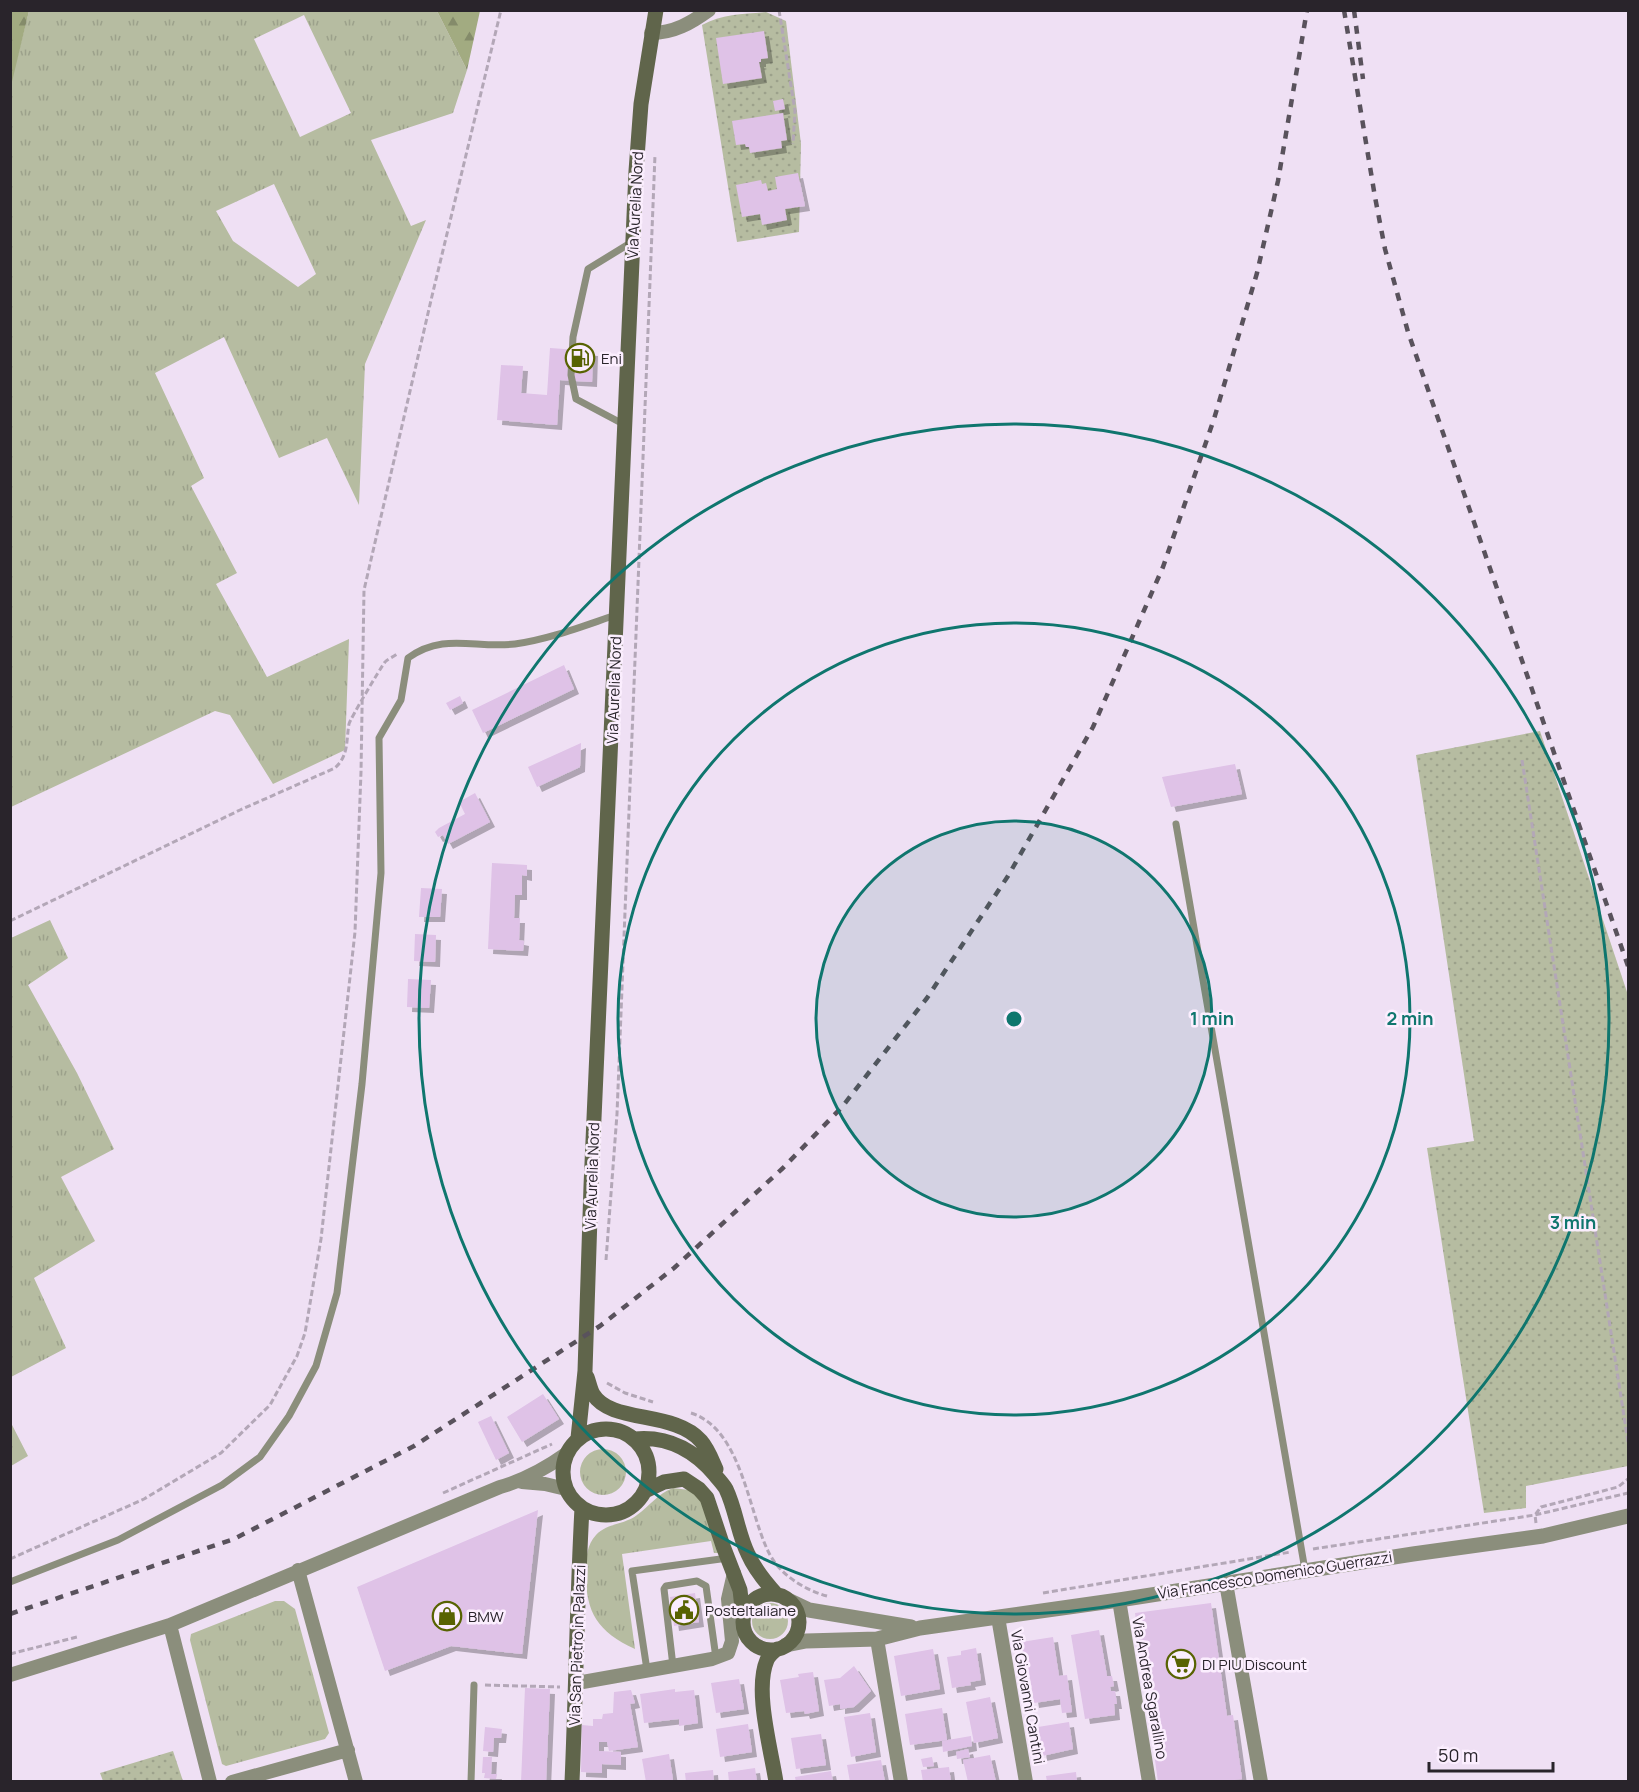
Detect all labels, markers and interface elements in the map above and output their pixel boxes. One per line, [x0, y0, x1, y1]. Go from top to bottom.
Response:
street label: Via Aurelia Nord [622, 151, 648, 259]
fuel station icon: Eni [564, 342, 596, 374]
place label: Eni [601, 348, 622, 369]
street label: Via Aurelia Nord [602, 636, 626, 744]
text: 1 min [1190, 1006, 1234, 1030]
text: 2 min [1387, 1006, 1433, 1030]
centre of rings [1004, 1009, 1024, 1029]
street label: Via Aurelia Nord [580, 1122, 604, 1230]
text: 3 min [1550, 1210, 1596, 1234]
street label: Via Francesco Domenico Guerrazzi [1156, 1546, 1394, 1604]
street label: Via San Pietro in Palazzi [564, 1564, 590, 1726]
public building icon: PosteItaliane [668, 1594, 700, 1626]
shop icon: BMW [431, 1600, 463, 1632]
place label: PosteItaliane [705, 1600, 796, 1621]
place label: BMW [468, 1606, 504, 1627]
street label: Via Andrea Sgarallino [1127, 1615, 1173, 1761]
street label: Via Giovanni Cantini [1006, 1628, 1050, 1766]
supermarket icon: DI PIU Discount [1165, 1648, 1197, 1680]
place label: DI PIU Discount [1202, 1654, 1307, 1675]
scale bar [1429, 1735, 1554, 1773]
text: 50 m [1438, 1743, 1478, 1767]

